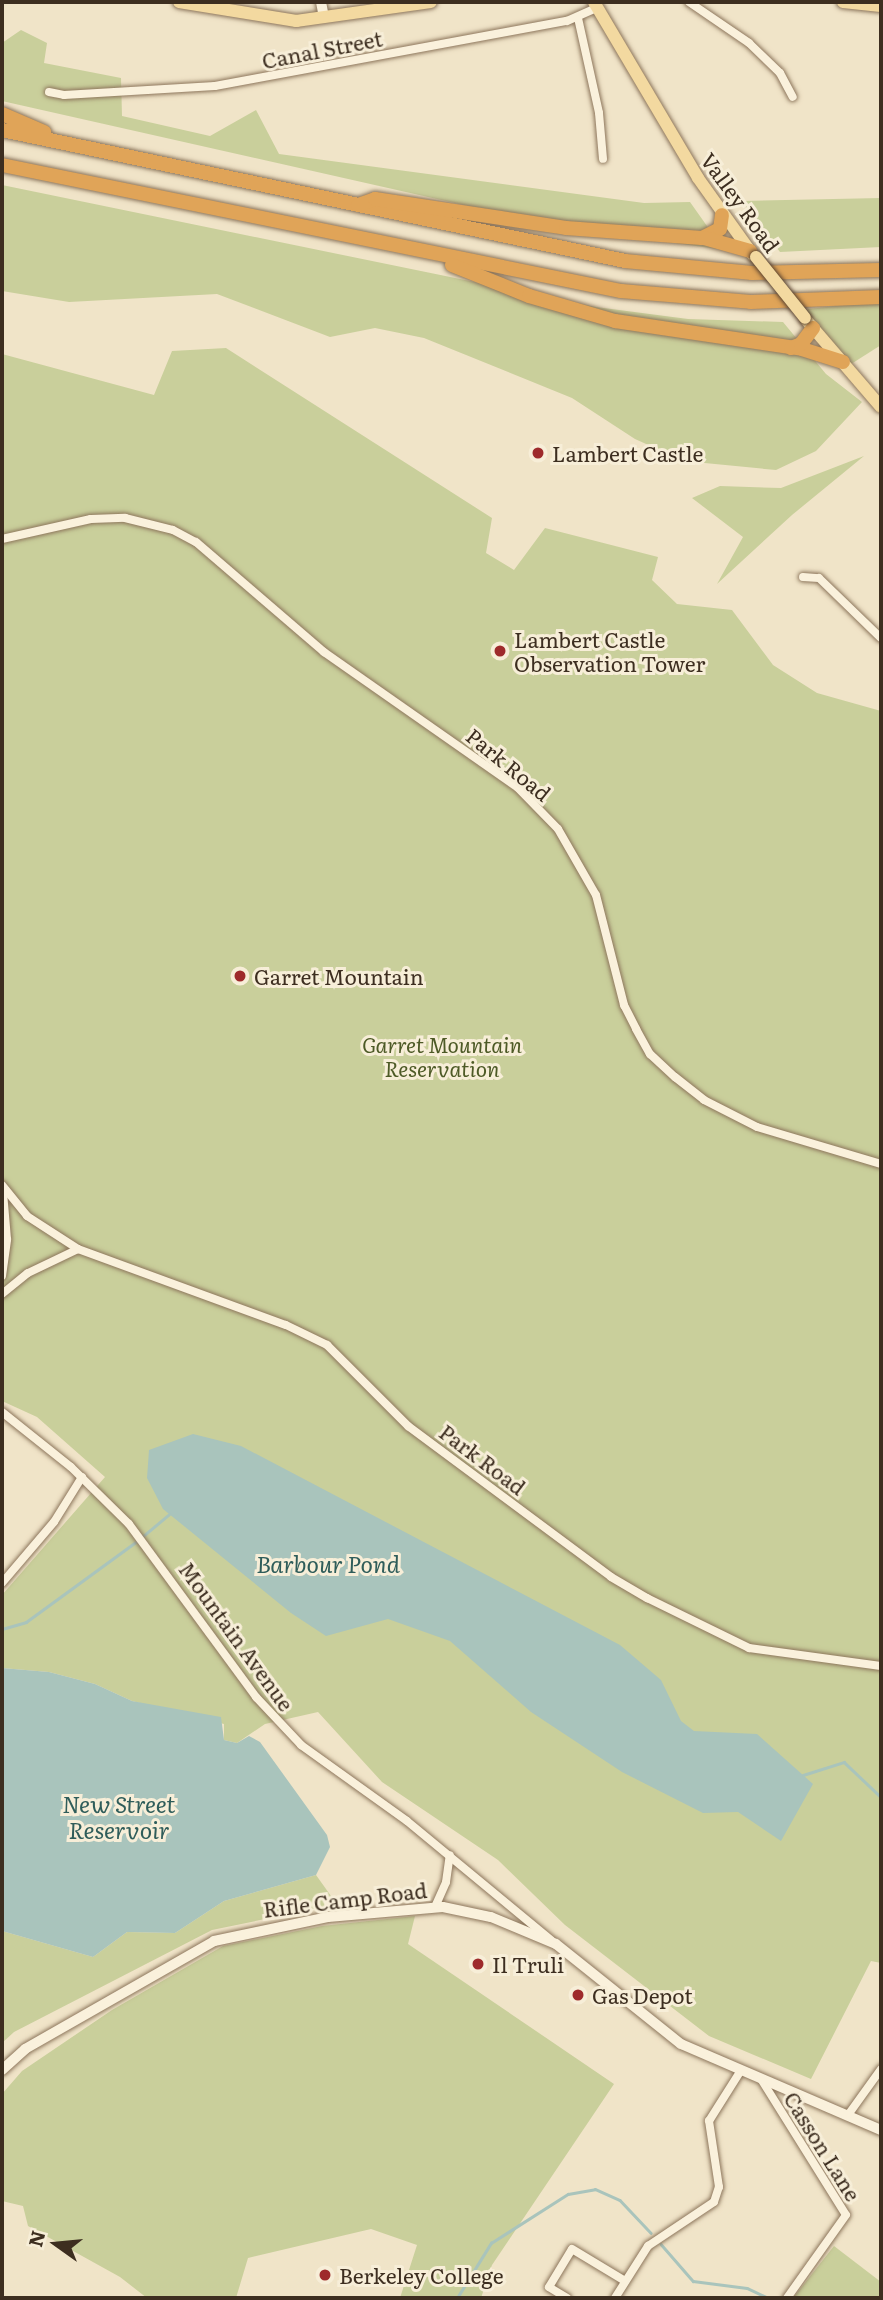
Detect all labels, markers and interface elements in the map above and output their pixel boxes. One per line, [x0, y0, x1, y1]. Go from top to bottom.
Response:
street label: Canal Street [260, 25, 384, 73]
street label: Valley Road [696, 147, 786, 257]
place label: Lambert Castle [552, 440, 703, 466]
marker: Lambert Castle [530, 445, 546, 461]
place label: Lambert Castle Observation Tower [514, 626, 705, 676]
marker: Lambert Castle Observation Tower [492, 643, 508, 659]
street label: Park Road [462, 722, 556, 806]
place label: Garret Mountain [254, 963, 424, 989]
marker: Garret Mountain [232, 968, 248, 984]
park label: Garret Mountain Reservation [362, 1031, 522, 1081]
street label: Park Road [435, 1418, 531, 1500]
water label: Barbour Pond [256, 1549, 400, 1577]
street label: Mountain Avenue [175, 1557, 299, 1715]
water label: New Street Reservoir [62, 1789, 176, 1843]
street label: Rifle Camp Road [262, 1876, 428, 1922]
place label: Il Truli [492, 1951, 564, 1977]
marker: Il Truli [470, 1956, 486, 1972]
place label: Gas Depot [592, 1982, 693, 2008]
marker: Gas Depot [570, 1987, 586, 2003]
street label: Casson Lane [779, 2087, 867, 2205]
north arrow [21, 2209, 91, 2279]
text: N [20, 2227, 51, 2250]
place label: Berkeley College [339, 2262, 504, 2288]
marker: Berkeley College [317, 2267, 333, 2283]

